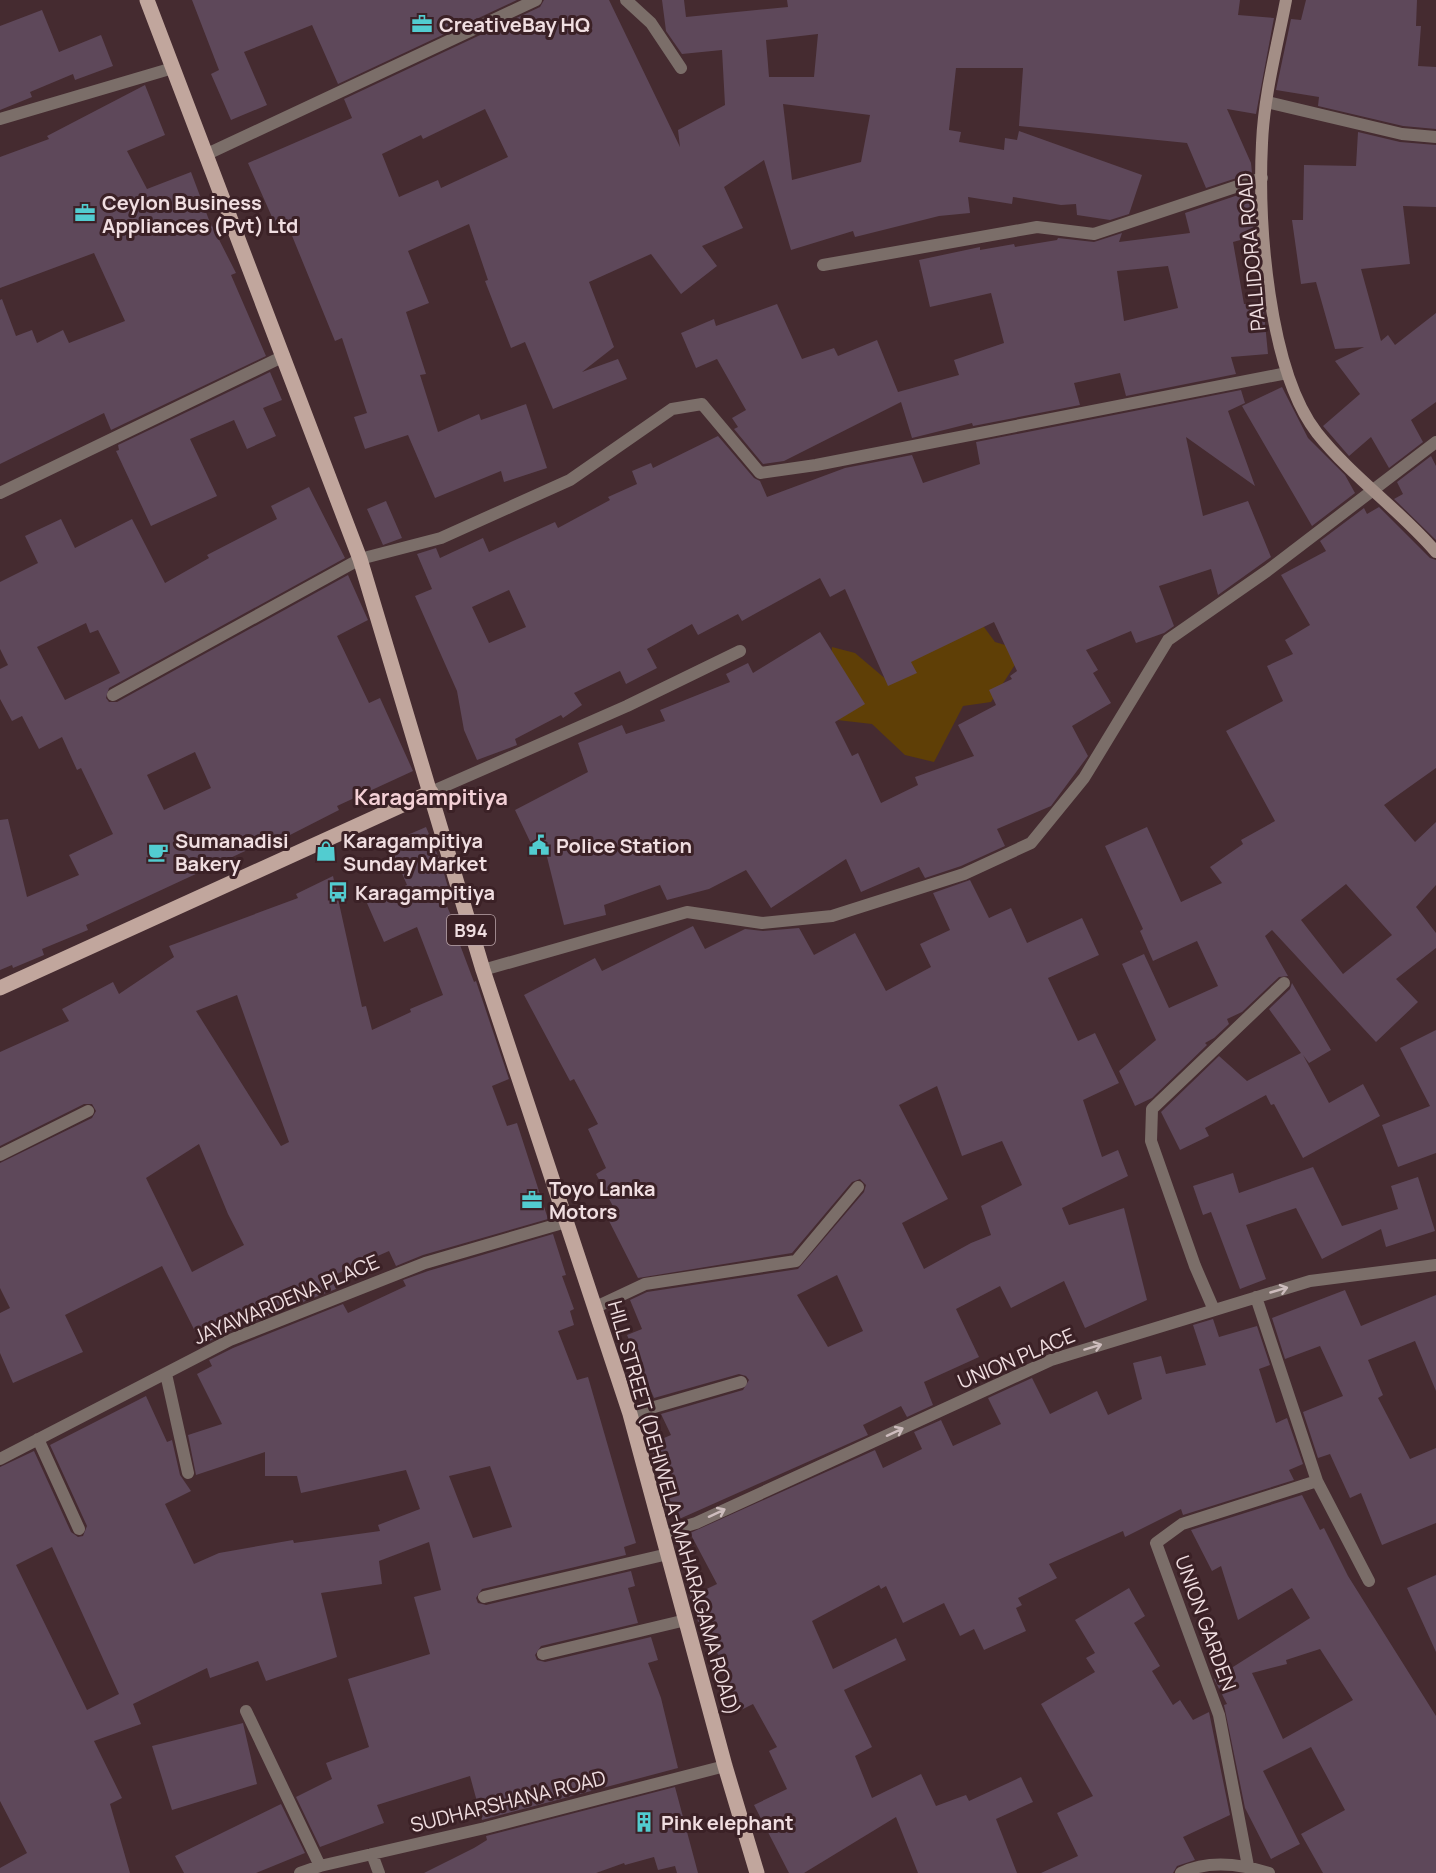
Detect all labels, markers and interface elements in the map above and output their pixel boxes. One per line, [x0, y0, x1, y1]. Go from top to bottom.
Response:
place label: CreativeBay HQ [439, 11, 590, 38]
office icon: CreativeBay HQ [410, 12, 434, 36]
street label: PALLIDORA ROAD [1231, 172, 1271, 332]
place label: Ceylon Business Appliances (Pvt) Ltd [102, 189, 298, 239]
office icon: Ceylon Business Appliances (Pvt) Ltd [73, 201, 97, 225]
district label: Karagampitiya [354, 782, 508, 812]
place label: Sumanadisi Bakery [175, 827, 289, 877]
place label: Karagampitiya Sunday Market [343, 827, 487, 877]
place label: Police Station [556, 832, 692, 859]
public building icon: Police Station [527, 833, 551, 857]
shop icon: Karagampitiya Sunday Market [314, 839, 338, 863]
cafe icon: Sumanadisi Bakery [146, 840, 170, 864]
place label: Karagampitiya [355, 879, 495, 906]
bus stop icon: Karagampitiya [326, 880, 350, 904]
road number: B94 [447, 915, 495, 945]
place label: Toyo Lanka Motors [549, 1175, 656, 1225]
office icon: Toyo Lanka Motors [520, 1188, 544, 1212]
street label: JAYAWARDENA PLACE [189, 1248, 383, 1350]
one-way arrow [1270, 1284, 1289, 1295]
street label: HILL STREET (DEHIWELA-MAHARAGAMA ROAD) [602, 1297, 746, 1719]
street label: UNION PLACE [953, 1321, 1079, 1395]
one-way arrow [1083, 1341, 1102, 1352]
one-way arrow [885, 1426, 903, 1437]
one-way arrow [708, 1507, 726, 1519]
street label: UNION GARDEN [1169, 1552, 1243, 1694]
street label: SUDHARSHANA ROAD [407, 1764, 609, 1838]
place label: Pink elephant [661, 1809, 794, 1836]
building icon: Pink elephant [632, 1810, 656, 1834]

